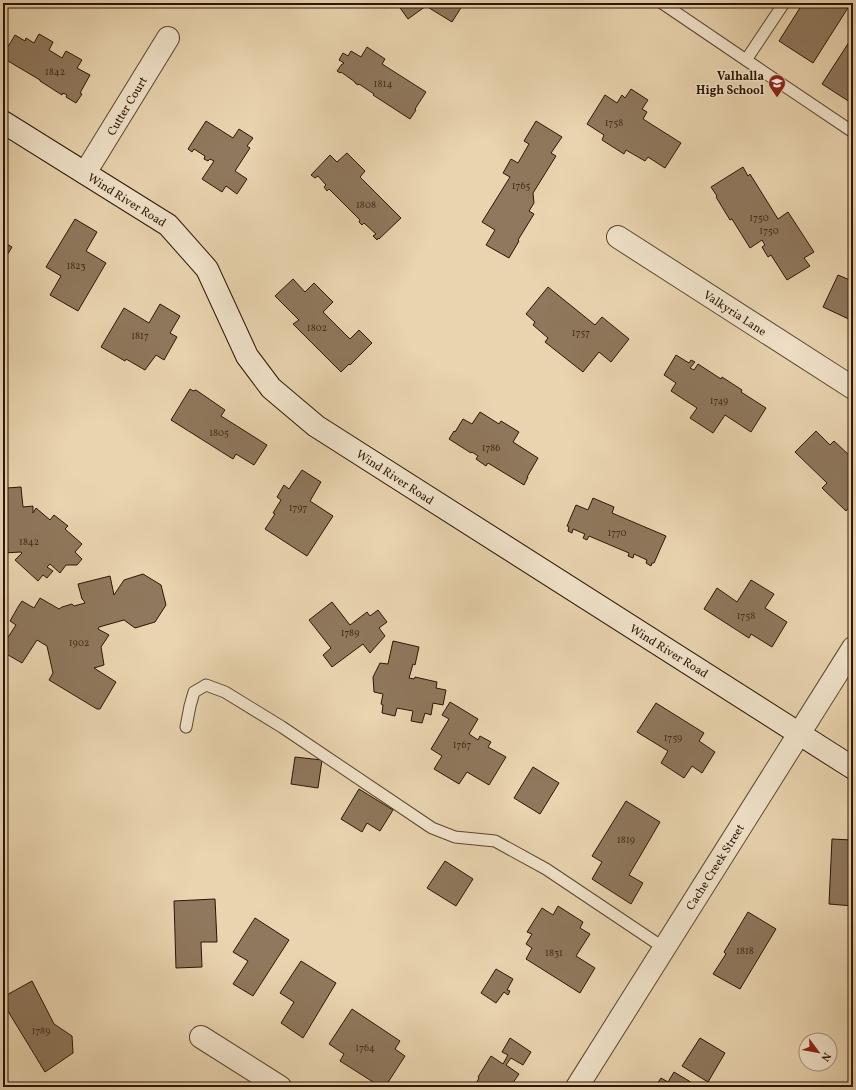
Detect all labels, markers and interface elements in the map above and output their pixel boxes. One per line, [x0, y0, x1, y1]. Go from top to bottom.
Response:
house number: 1842 [45, 65, 65, 79]
place label: Valhalla High School [696, 69, 764, 99]
school or university icon: Valhalla High School [767, 73, 787, 98]
street label: Cutter Court [104, 74, 152, 139]
house number: 1814 [374, 77, 392, 91]
house number: 1758 [605, 116, 623, 130]
street label: Wind River Road [84, 170, 169, 232]
house number: 1765 [512, 179, 530, 193]
house number: 1808 [356, 198, 376, 212]
house number: 1750 [749, 211, 769, 225]
house number: 1750 [759, 224, 779, 238]
house number: 1823 [66, 259, 86, 273]
street label: Valkyria Lane [700, 287, 769, 340]
house number: 1802 [307, 321, 327, 335]
house number: 1757 [572, 326, 590, 340]
house number: 1817 [131, 329, 149, 343]
house number: 1749 [710, 394, 728, 408]
house number: 1805 [209, 426, 229, 440]
house number: 1786 [482, 441, 500, 455]
street label: Wind River Road [352, 447, 437, 509]
house number: 1797 [289, 501, 307, 515]
house number: 1770 [607, 526, 627, 540]
house number: 1842 [19, 535, 39, 549]
house number: 1758 [737, 609, 755, 623]
street label: Wind River Road [626, 621, 711, 683]
house number: 1789 [341, 626, 359, 640]
house number: 1902 [69, 636, 89, 650]
house number: 1759 [664, 731, 682, 745]
house number: 1767 [453, 738, 471, 752]
street label: Cache Creek Street [683, 821, 749, 914]
house number: 1819 [617, 833, 635, 847]
house number: 1818 [736, 944, 754, 958]
house number: 1831 [545, 946, 563, 960]
house number: 1789 [32, 1024, 50, 1038]
north arrow [798, 1032, 838, 1072]
house number: 1764 [355, 1041, 375, 1055]
text: N [817, 1049, 834, 1064]

